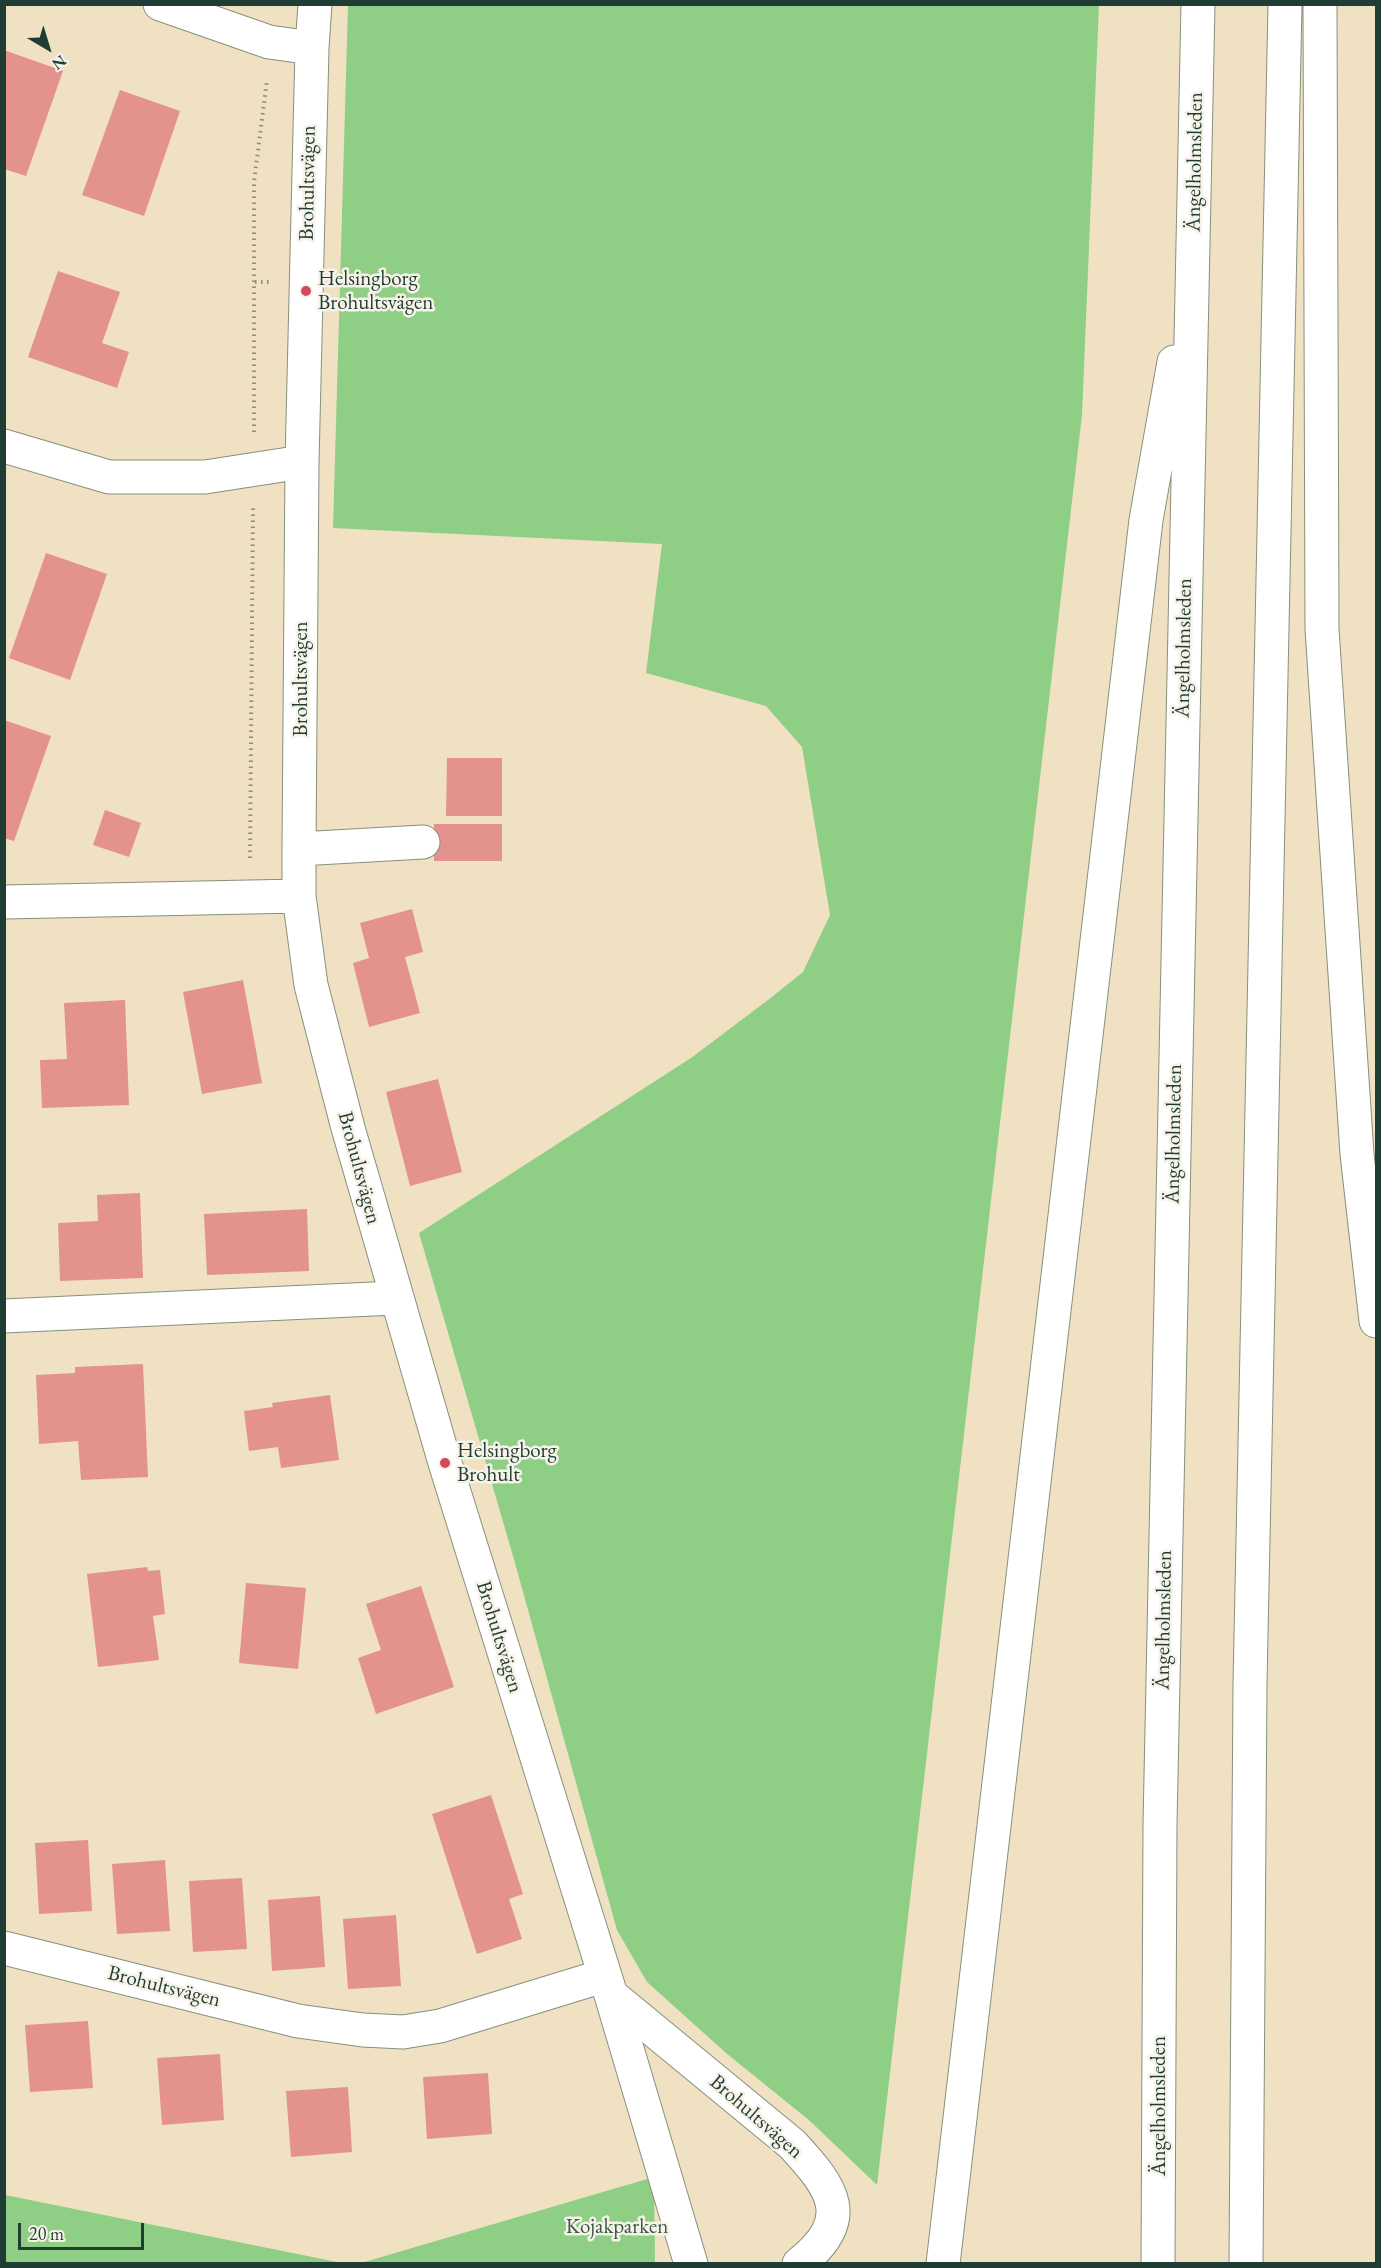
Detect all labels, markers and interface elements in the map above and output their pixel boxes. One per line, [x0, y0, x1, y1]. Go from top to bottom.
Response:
north arrow [18, 18, 78, 78]
text: N [48, 50, 71, 75]
street label: Ängelholmsleden [1181, 92, 1209, 232]
street label: Brohultsvägen [294, 125, 322, 241]
place label: Helsingborg Brohultsvägen [318, 266, 433, 316]
marker: Helsingborg Brohultsvägen [299, 284, 313, 298]
street label: Ängelholmsleden [1170, 578, 1198, 718]
street label: Brohultsvägen [288, 621, 314, 737]
street label: Ängelholmsleden [1160, 1064, 1188, 1204]
street label: Brohultsvägen [332, 1109, 386, 1227]
place label: Helsingborg Brohult [457, 1438, 557, 1488]
marker: Helsingborg Brohult [438, 1456, 452, 1470]
street label: Ängelholmsleden [1150, 1550, 1178, 1690]
street label: Brohultsvägen [470, 1578, 528, 1696]
street label: Brohultsvägen [105, 1961, 223, 2013]
street label: Ängelholmsleden [1146, 2036, 1172, 2176]
street label: Brohultsvägen [704, 2070, 808, 2164]
scale bar [21, 2211, 147, 2249]
park label: Kojakparken [566, 2214, 668, 2240]
text: 20 m [29, 2222, 64, 2245]

